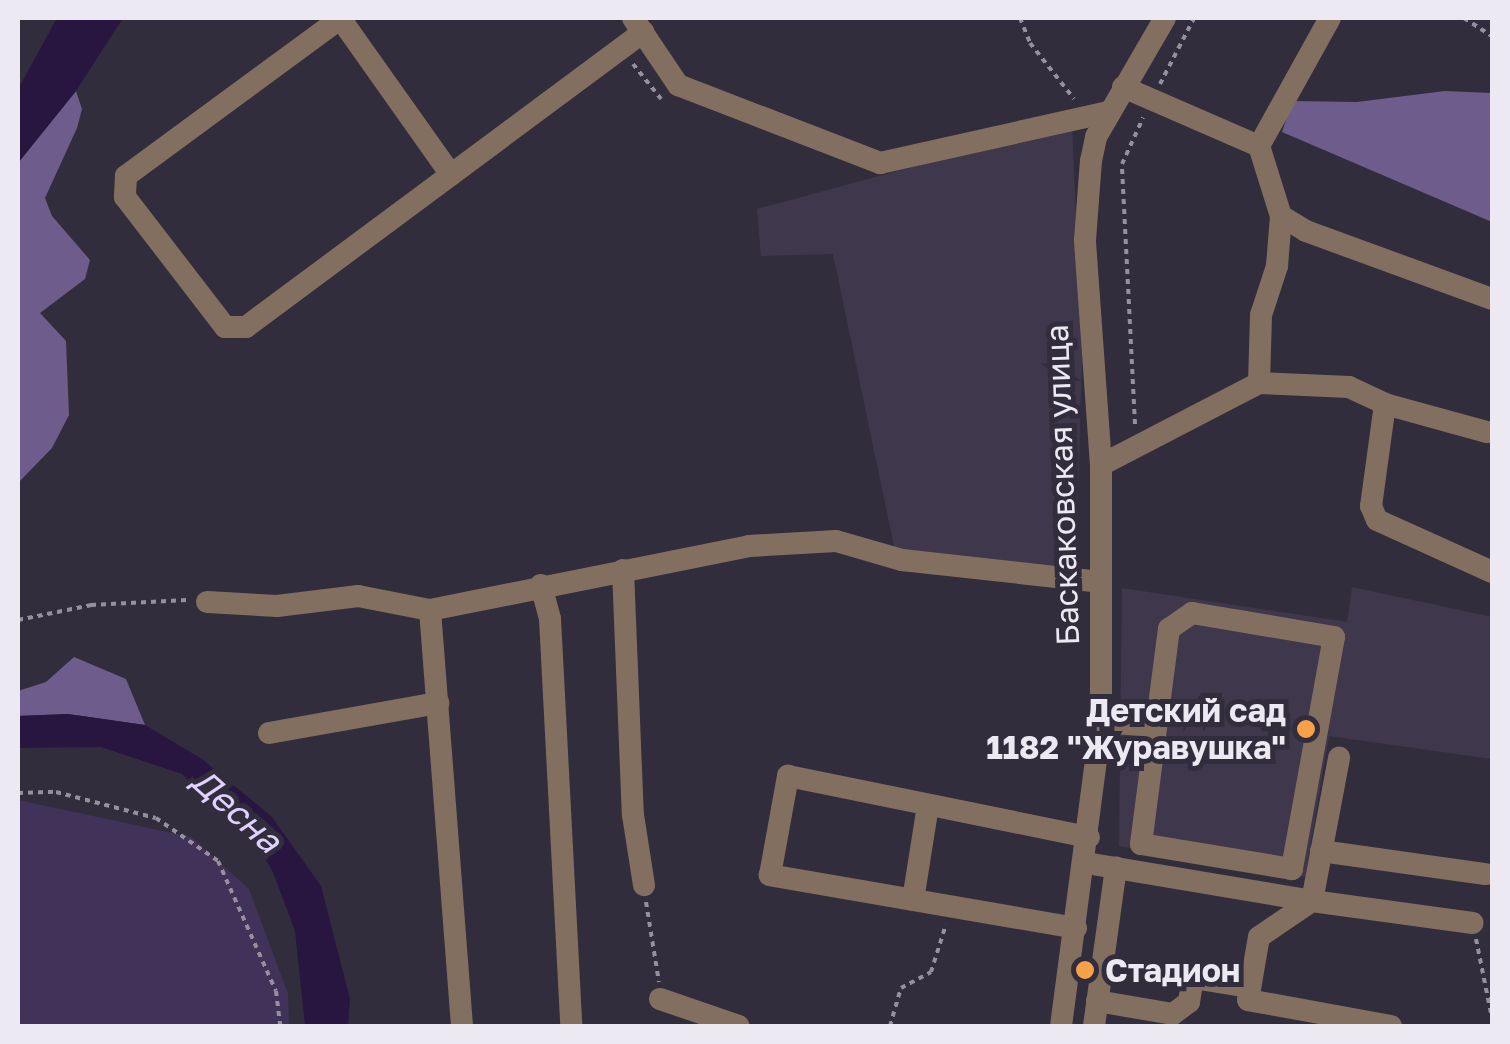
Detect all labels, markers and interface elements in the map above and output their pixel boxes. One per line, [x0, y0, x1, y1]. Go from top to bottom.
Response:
street label: Баскаковская улица [1037, 324, 1087, 646]
place label: Детский сад 1182 "Журавушка" [986, 692, 1286, 767]
marker: Детский сад 1182 "Журавушка" [1295, 718, 1317, 740]
water label: Десна [184, 759, 290, 861]
place label: Стадион [1105, 951, 1240, 989]
marker: Стадион [1074, 959, 1096, 981]

